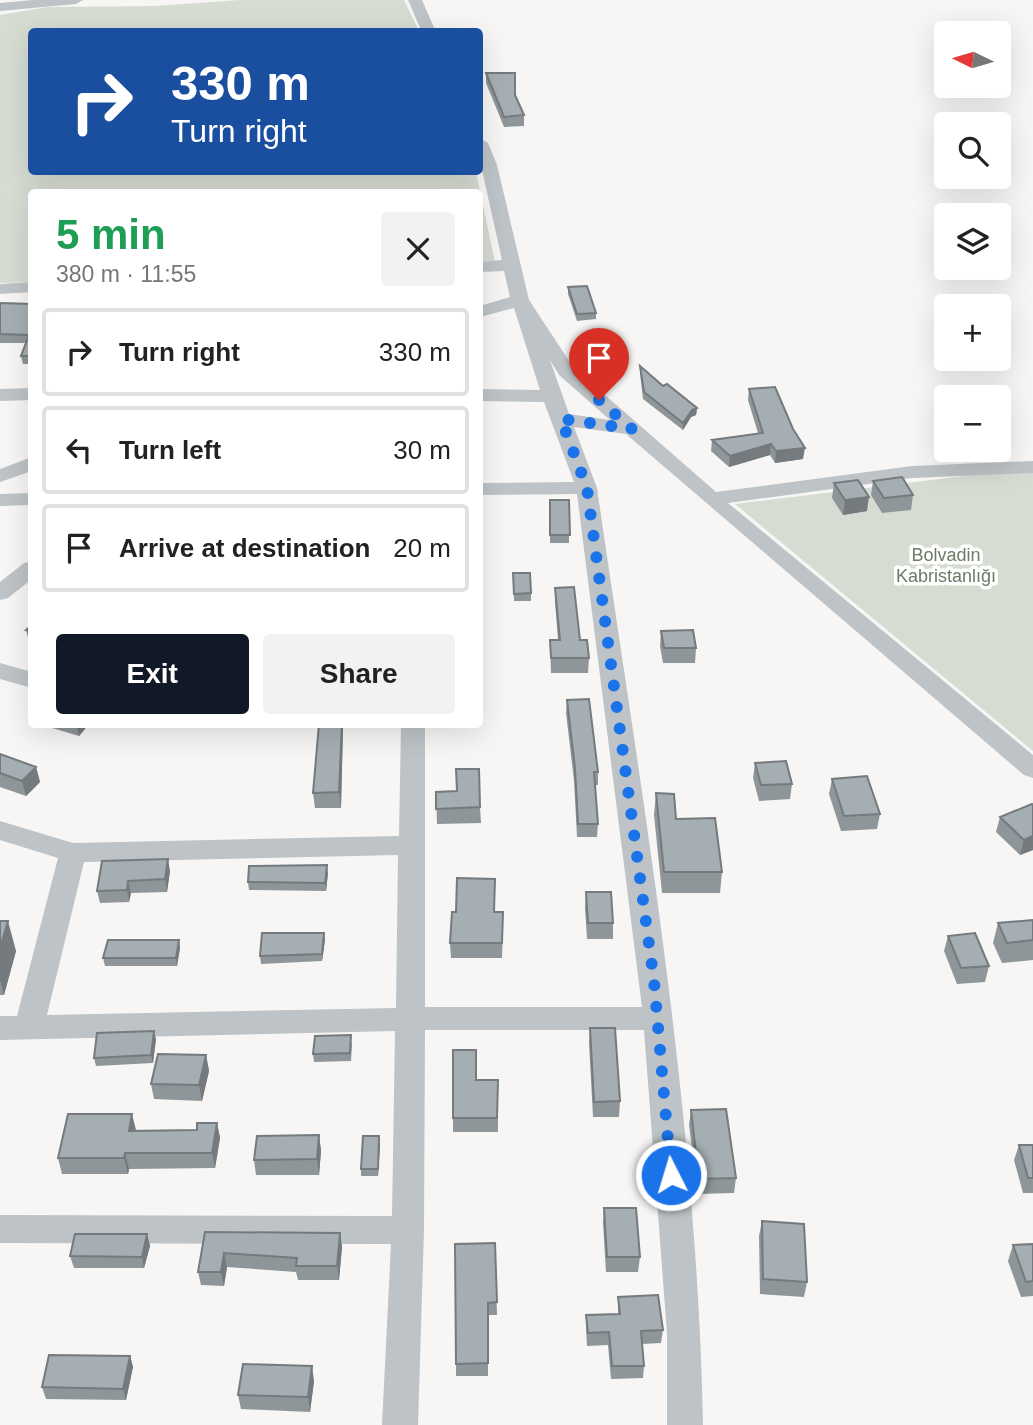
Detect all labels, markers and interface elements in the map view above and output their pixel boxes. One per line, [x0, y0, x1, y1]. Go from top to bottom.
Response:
north arrow [934, 21, 1012, 98]
map controls [934, 21, 1011, 462]
icon: right [56, 56, 147, 147]
text: 330 m [171, 56, 310, 110]
button: search [934, 112, 1011, 189]
text: Turn right [171, 113, 307, 149]
button: layers [934, 203, 1011, 280]
text: 5 min [56, 211, 166, 258]
button: close [381, 212, 455, 286]
text: 380 m · 11:55 [56, 261, 196, 287]
button: + [934, 294, 1011, 371]
pin [569, 328, 629, 400]
icon: right [60, 333, 98, 371]
text: Turn right [119, 337, 240, 367]
text: 330 m [379, 337, 451, 367]
icon: arrive [580, 339, 618, 377]
button: − [934, 385, 1011, 462]
icon: left [60, 431, 98, 469]
text: Turn left [119, 435, 221, 465]
text: 30 m [393, 435, 451, 465]
icon: arrive [60, 529, 98, 567]
text: Arrive at destination [119, 533, 370, 563]
text: 20 m [393, 533, 451, 563]
park label: Bolvadin Kabristanlığı [896, 545, 996, 586]
button: Exit [56, 634, 249, 714]
button: Share [263, 634, 455, 714]
position arrow [634, 1138, 708, 1212]

